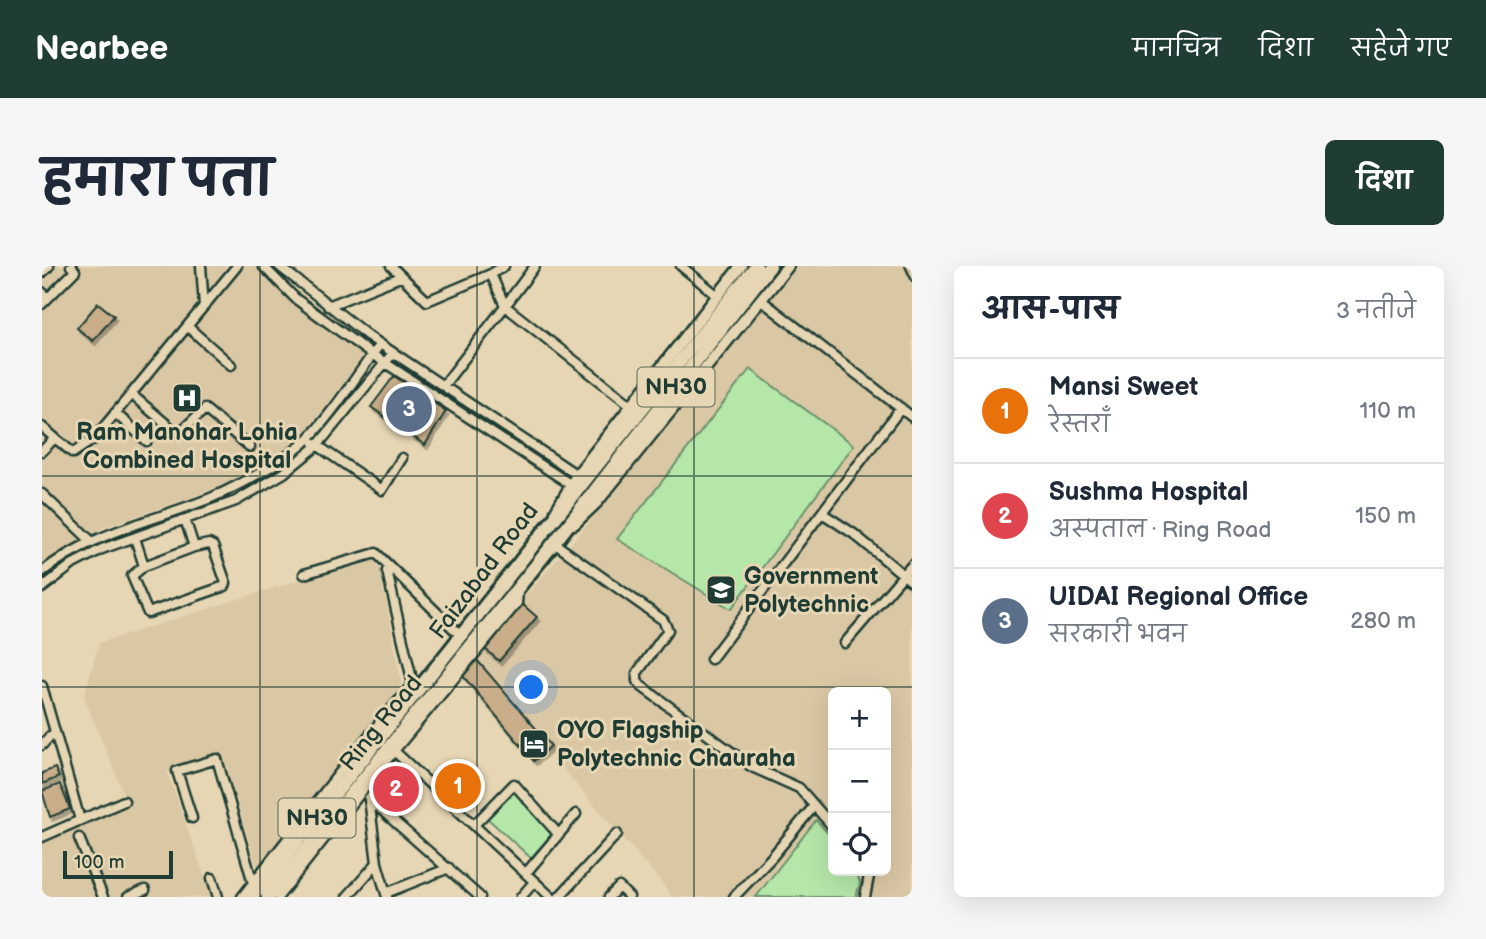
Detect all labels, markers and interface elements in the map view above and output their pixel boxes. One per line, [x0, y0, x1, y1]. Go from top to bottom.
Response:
text: Nearbee [35, 29, 168, 69]
text: मानचित्र [1133, 34, 1221, 63]
text: दिशा [1259, 34, 1313, 63]
text: सहेजे गए [1351, 34, 1451, 63]
button: दिशा [1325, 140, 1444, 225]
text: हमारा पता [42, 151, 273, 210]
text: आस-पास [982, 292, 1119, 328]
text: 3 नतीजे [1336, 297, 1416, 325]
road number: NH30 [638, 368, 714, 406]
text: Mansi Sweet [1049, 372, 1198, 403]
hospital icon: Ram Manohar Lohia Combined Hospital [170, 381, 204, 415]
pin: 3 [386, 383, 432, 435]
text: 1 [1000, 397, 1010, 425]
text: 110 m [1359, 397, 1416, 425]
text: रेस्तराँ [1049, 411, 1110, 439]
place label: Ram Manohar Lohia Combined Hospital [76, 418, 298, 475]
text: Sushma Hospital [1049, 477, 1248, 508]
street label: Faizabad Road [423, 497, 545, 645]
text: 2 [998, 502, 1012, 530]
text: 150 m [1355, 502, 1416, 530]
text: अस्पताल · Ring Road [1049, 516, 1271, 544]
place label: Government Polytechnic [744, 562, 878, 619]
school or university icon: Government Polytechnic [704, 573, 738, 607]
text: UIDAI Regional Office [1049, 582, 1308, 613]
text: 3 [998, 607, 1012, 635]
text: 280 m [1350, 607, 1416, 635]
text: सरकारी भवन [1049, 621, 1187, 649]
street label: Ring Road [334, 669, 428, 777]
your location [514, 670, 548, 704]
map controls [828, 687, 891, 876]
button: + [828, 687, 891, 750]
place label: OYO Flagship Polytechnic Chauraha [557, 716, 796, 773]
hotel icon: OYO Flagship Polytechnic Chauraha [517, 727, 551, 761]
button: − [828, 750, 891, 813]
pin: 1 [435, 760, 481, 812]
pin: 2 [373, 763, 419, 815]
road number: NH30 [278, 798, 356, 838]
button: locate [828, 813, 891, 876]
scale bar [63, 848, 173, 880]
text: 100 m [74, 851, 125, 874]

